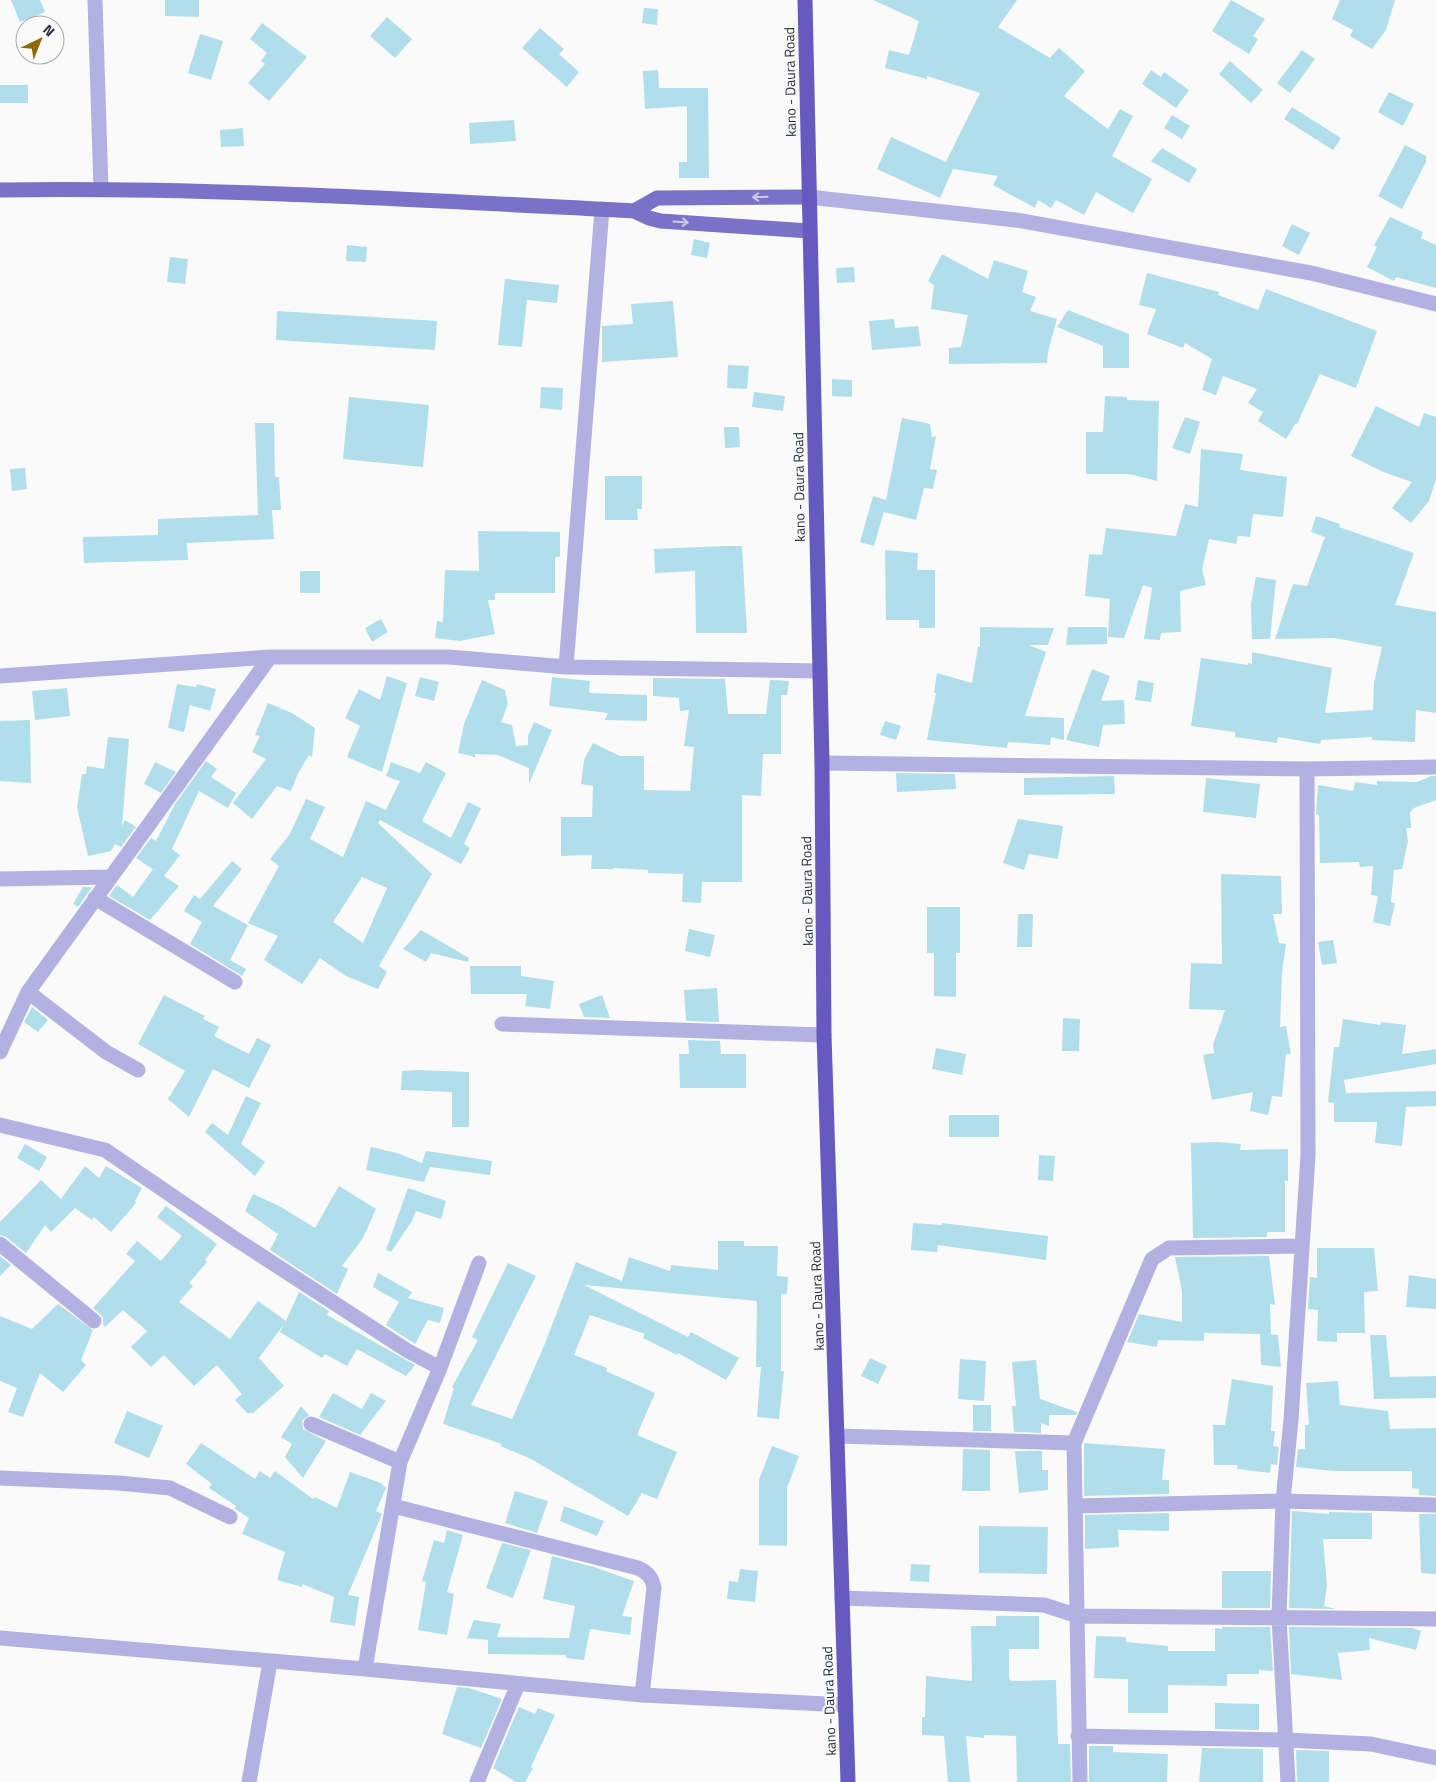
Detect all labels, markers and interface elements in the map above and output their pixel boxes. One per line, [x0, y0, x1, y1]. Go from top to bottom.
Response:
north arrow [15, 15, 65, 65]
text: N [38, 19, 60, 41]
street label: kano - Daura Road [778, 27, 801, 137]
one-way arrow [753, 192, 769, 202]
one-way arrow [672, 217, 688, 226]
street label: kano - Daura Road [787, 432, 810, 542]
street label: kano - Daura Road [795, 836, 818, 946]
street label: kano - Daura Road [804, 1241, 829, 1351]
street label: kano - Daura Road [816, 1646, 841, 1756]

